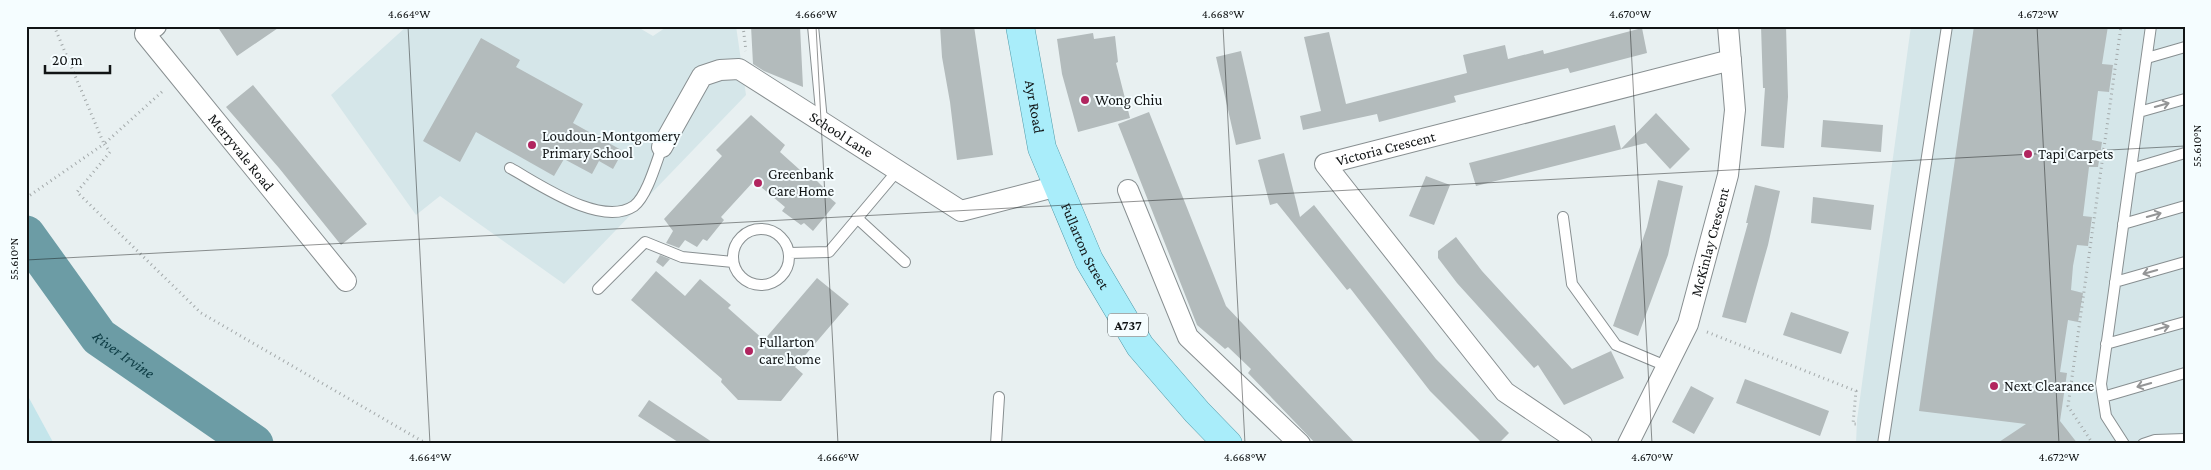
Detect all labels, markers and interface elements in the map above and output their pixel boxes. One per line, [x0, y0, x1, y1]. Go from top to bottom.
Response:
text: 4.664°W [388, 7, 430, 21]
text: 4.666°W [795, 7, 837, 21]
text: 4.668°W [1202, 7, 1244, 21]
text: 4.670°W [1609, 7, 1651, 21]
text: 4.672°W [2018, 7, 2058, 21]
scale bar [45, 42, 110, 74]
text: 20 m [52, 52, 83, 68]
street label: Ayr Road [1022, 79, 1047, 135]
place label: Wong Chiu [1095, 92, 1163, 109]
marker: Wong Chiu [1079, 94, 1091, 106]
one-way arrow [2154, 100, 2170, 110]
street label: School Lane [807, 108, 876, 161]
street label: Merryvale Road [205, 111, 277, 194]
text: 55.610°N [2190, 125, 2204, 167]
place label: Loudoun-Montgomery Primary School [542, 128, 680, 162]
street label: Victoria Crescent [1334, 128, 1438, 169]
marker: Loudoun-Montgomery Primary School [526, 139, 538, 151]
place label: Tapi Carpets [2038, 146, 2114, 163]
marker: Tapi Carpets [2022, 148, 2034, 160]
place label: Greenbank Care Home [768, 166, 834, 199]
marker: Greenbank Care Home [752, 177, 764, 189]
street label: McKinlay Crescent [1688, 185, 1733, 298]
street label: Fullarton Street [1058, 200, 1113, 293]
one-way arrow [2146, 210, 2162, 220]
text: 55.610°N [7, 238, 21, 280]
one-way arrow [2142, 268, 2158, 277]
road number: A737 [1108, 314, 1148, 336]
one-way arrow [2154, 323, 2170, 333]
water label: River Irvine [89, 328, 158, 381]
place label: Fullarton care home [759, 334, 821, 367]
marker: Fullarton care home [743, 345, 755, 357]
place label: Next Clearance [2004, 378, 2094, 394]
marker: Next Clearance [1988, 380, 2000, 392]
one-way arrow [2136, 381, 2152, 391]
text: 4.664°W [409, 450, 451, 464]
text: 4.666°W [817, 450, 859, 464]
text: 4.668°W [1224, 450, 1266, 464]
text: 4.670°W [1631, 450, 1673, 464]
text: 4.672°W [2039, 450, 2079, 464]

